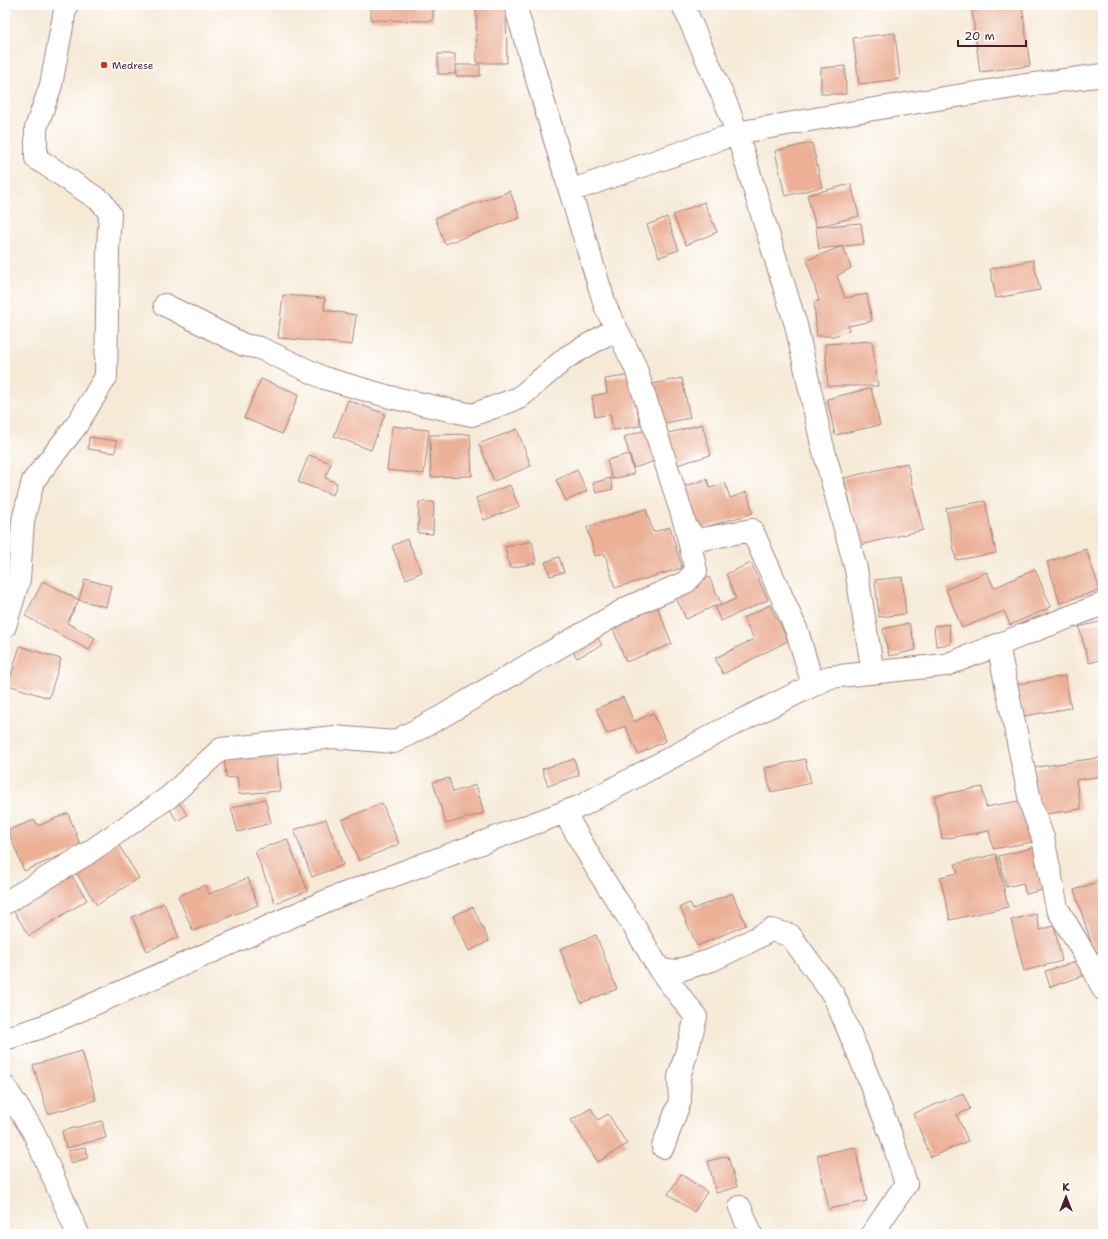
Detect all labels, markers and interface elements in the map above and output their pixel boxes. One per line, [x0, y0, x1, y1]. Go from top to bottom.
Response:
scale bar [958, 22, 1026, 48]
text: 20 m [964, 28, 995, 44]
place label: Medrese [112, 59, 154, 72]
marker: Medrese [99, 60, 109, 70]
north arrow [1046, 1177, 1086, 1217]
text: K [1062, 1180, 1070, 1195]

